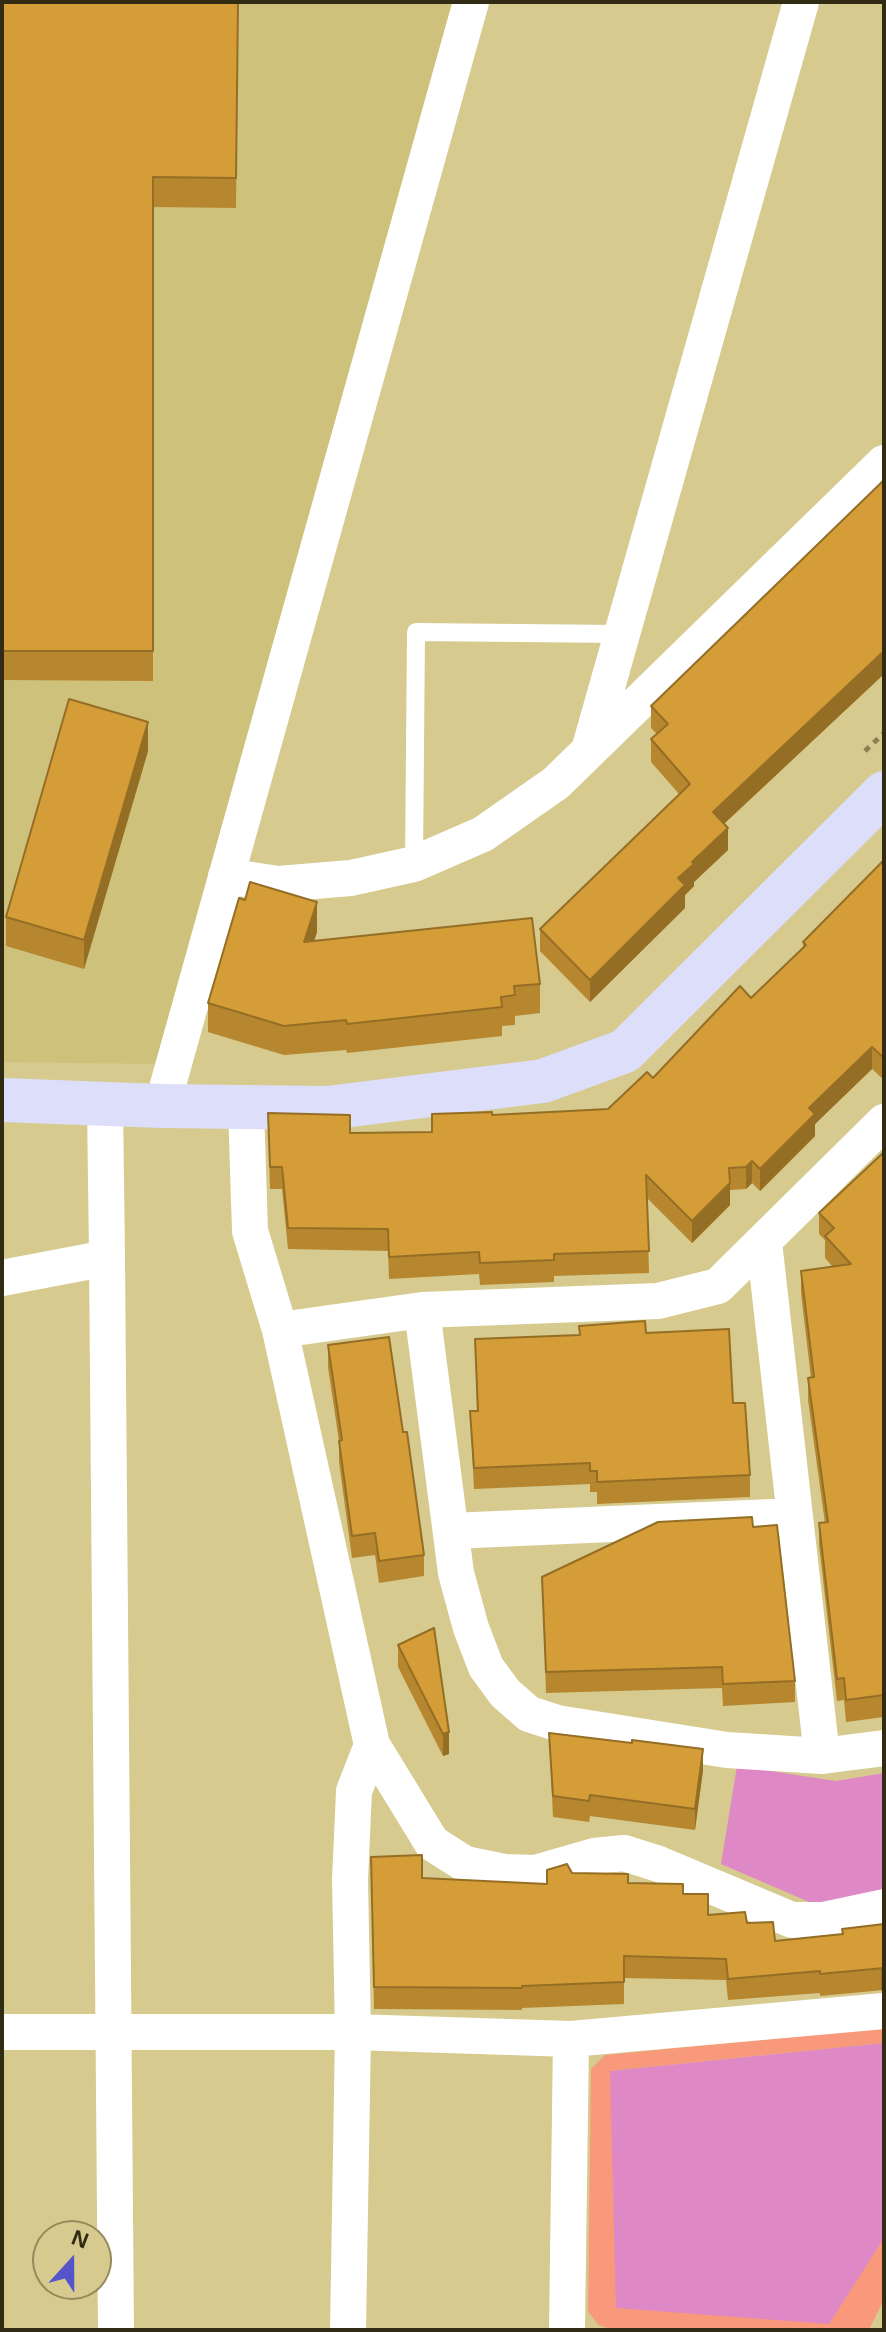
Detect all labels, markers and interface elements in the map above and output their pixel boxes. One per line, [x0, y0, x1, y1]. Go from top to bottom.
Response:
north arrow [32, 2220, 112, 2300]
text: N [68, 2224, 92, 2254]

